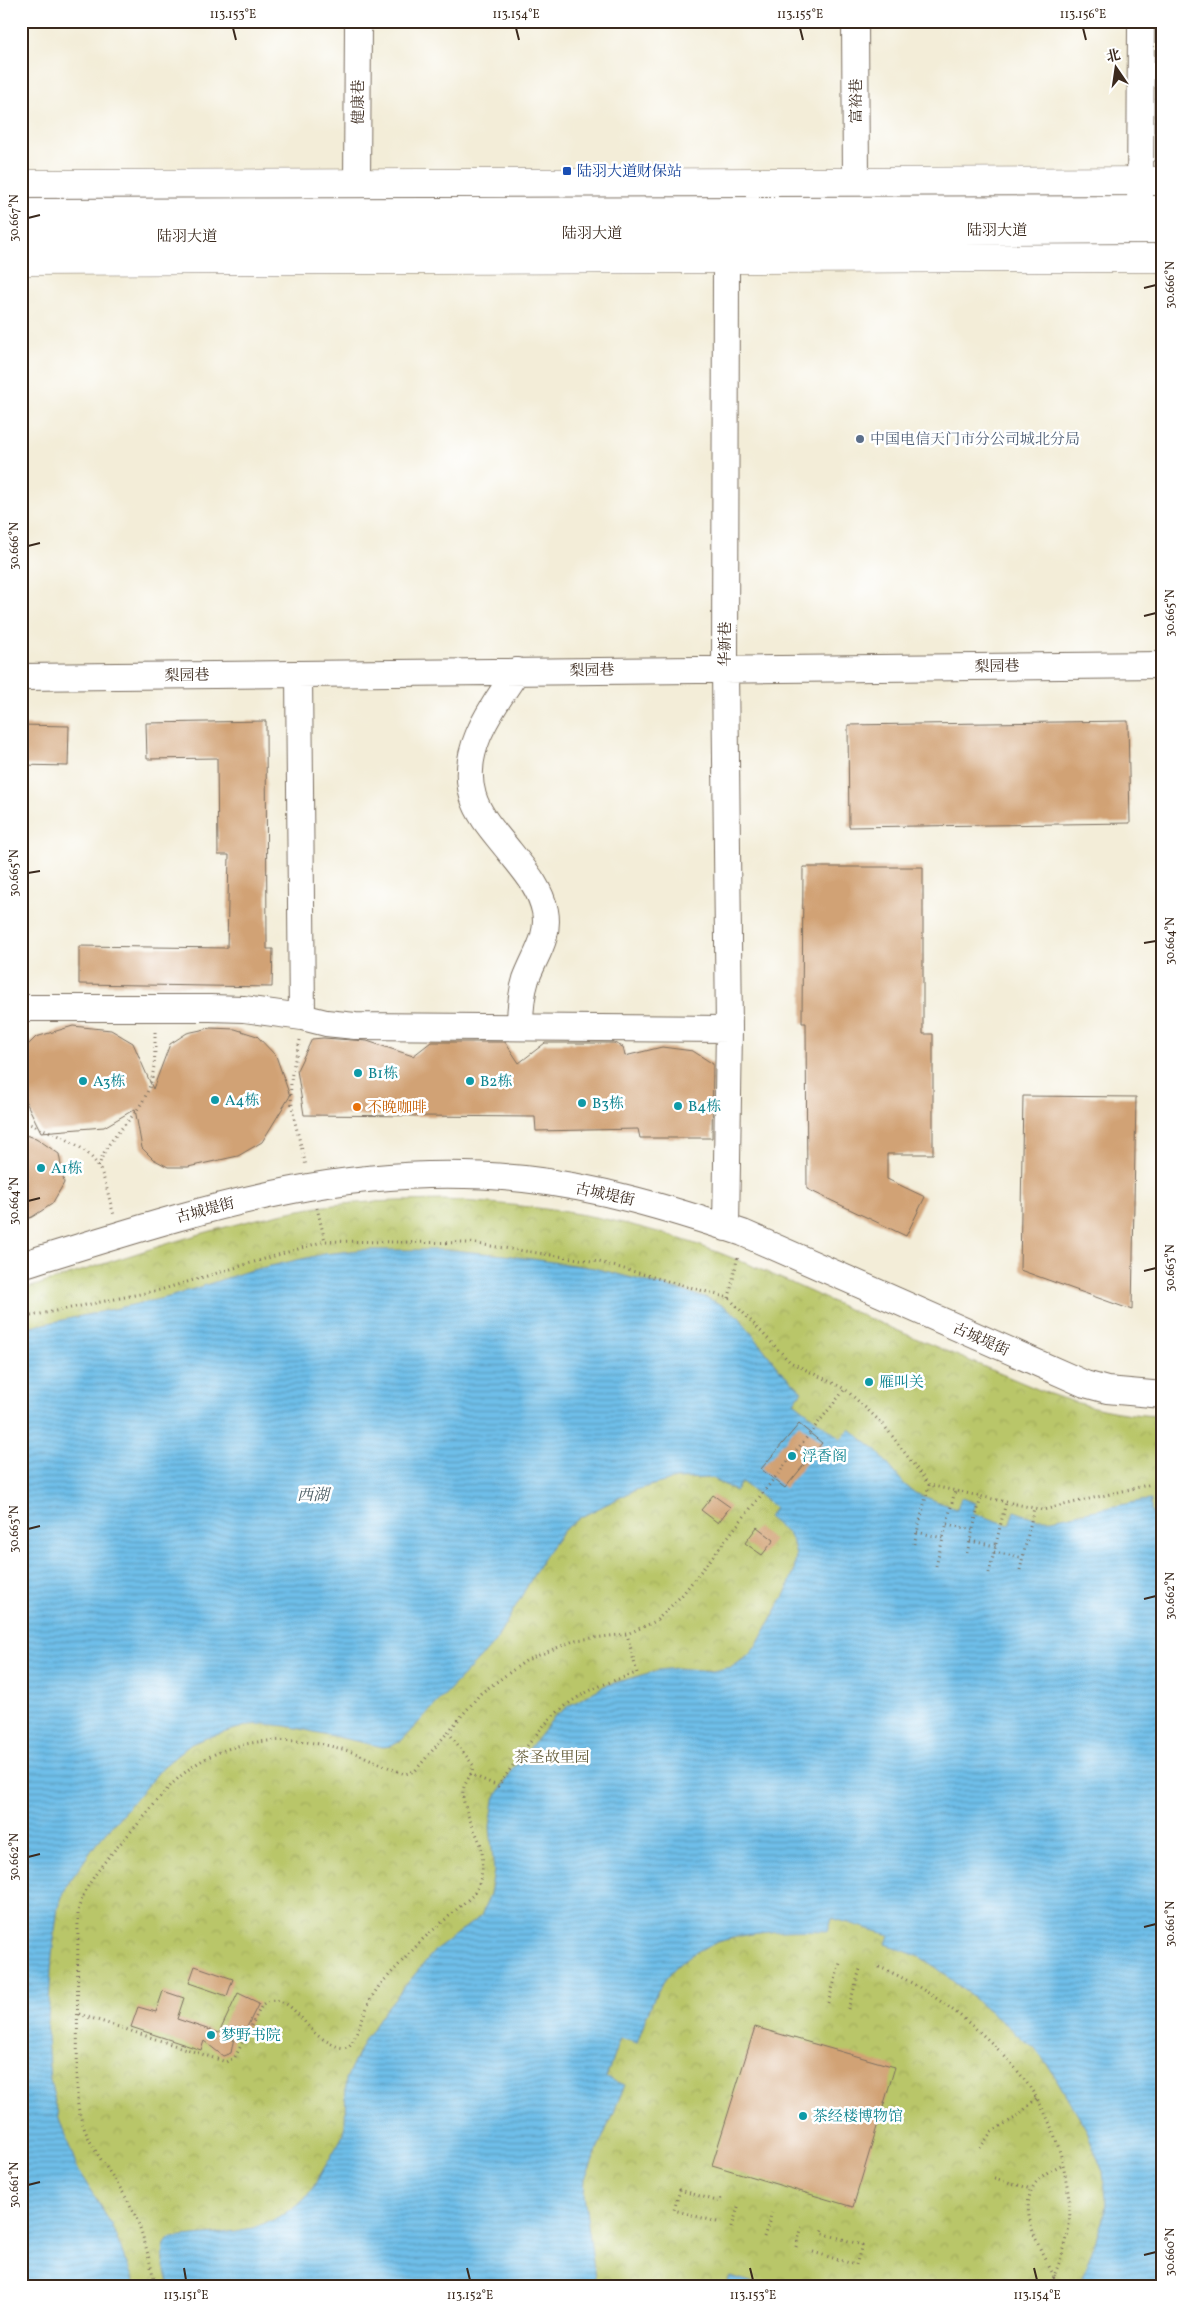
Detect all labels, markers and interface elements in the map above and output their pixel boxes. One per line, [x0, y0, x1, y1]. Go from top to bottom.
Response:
text: 113.153°E [210, 7, 256, 23]
text: 113.154°E [492, 7, 540, 23]
text: 113.155°E [777, 7, 823, 23]
text: 113.156°E [1060, 7, 1106, 23]
north arrow [1092, 42, 1142, 92]
text: 北 [1104, 46, 1122, 68]
street label: 富裕巷 [847, 78, 868, 124]
street label: 健康巷 [349, 79, 370, 125]
place label: 陆羽大道财保站 [577, 162, 682, 183]
marker: 陆羽大道财保站 [561, 165, 573, 177]
text: 30.667°N [7, 194, 23, 242]
street label: 陆羽大道 [967, 221, 1027, 242]
street label: 陆羽大道 [562, 224, 622, 245]
street label: 陆羽大道 [157, 227, 217, 248]
text: 30.666°N [1163, 261, 1179, 309]
place label: 中国电信天门市分公司城北分局 [870, 430, 1080, 451]
marker: 中国电信天门市分公司城北分局 [854, 433, 866, 445]
text: 30.666°N [7, 522, 23, 570]
text: 30.665°N [1163, 589, 1179, 637]
street label: 华新巷 [716, 621, 737, 667]
street label: 梨园巷 [974, 657, 1020, 678]
street label: 梨园巷 [569, 661, 615, 682]
street label: 梨园巷 [164, 666, 210, 687]
text: 30.665°N [7, 849, 23, 897]
text: 30.664°N [1163, 917, 1179, 965]
place label: B1栋 [368, 1064, 398, 1085]
marker: B1栋 [352, 1067, 364, 1079]
place label: A3栋 [93, 1072, 126, 1093]
place label: B2栋 [480, 1072, 512, 1093]
marker: A3栋 [77, 1075, 89, 1087]
marker: B2栋 [464, 1075, 476, 1087]
place label: A4栋 [225, 1091, 260, 1112]
marker: A4栋 [209, 1094, 221, 1106]
place label: B3栋 [592, 1094, 624, 1115]
marker: B3栋 [576, 1097, 588, 1109]
place label: B4栋 [688, 1097, 721, 1118]
place label: 不晚咖啡 [367, 1098, 427, 1119]
marker: B4栋 [672, 1100, 684, 1112]
marker: 不晚咖啡 [351, 1101, 363, 1113]
place label: A1栋 [51, 1159, 82, 1180]
marker: A1栋 [35, 1162, 47, 1174]
text: 30.664°N [7, 1177, 23, 1225]
street label: 古城堤街 [573, 1179, 636, 1212]
street label: 古城堤街 [174, 1194, 237, 1229]
text: 30.663°N [1163, 1244, 1179, 1292]
street label: 古城堤街 [949, 1319, 1012, 1362]
place label: 雁叫关 [879, 1373, 924, 1394]
marker: 雁叫关 [863, 1376, 875, 1388]
place label: 浮香阁 [802, 1447, 847, 1468]
marker: 浮香阁 [786, 1450, 798, 1462]
water label: 西湖 [297, 1485, 332, 1507]
text: 30.663°N [7, 1505, 23, 1553]
text: 30.662°N [1163, 1572, 1179, 1620]
park label: 茶圣故里园 [514, 1748, 590, 1769]
text: 30.662°N [7, 1833, 23, 1881]
text: 30.661°N [1163, 1901, 1179, 1947]
place label: 梦野书院 [221, 2026, 281, 2047]
marker: 梦野书院 [205, 2029, 217, 2041]
place label: 茶经楼博物馆 [813, 2107, 903, 2128]
marker: 茶经楼博物馆 [797, 2110, 809, 2122]
text: 30.661°N [7, 2162, 23, 2208]
text: 30.660°N [1163, 2228, 1179, 2276]
text: 113.151°E [163, 2288, 209, 2304]
text: 113.152°E [447, 2288, 493, 2304]
text: 113.153°E [730, 2288, 776, 2304]
text: 113.154°E [1013, 2288, 1061, 2304]

